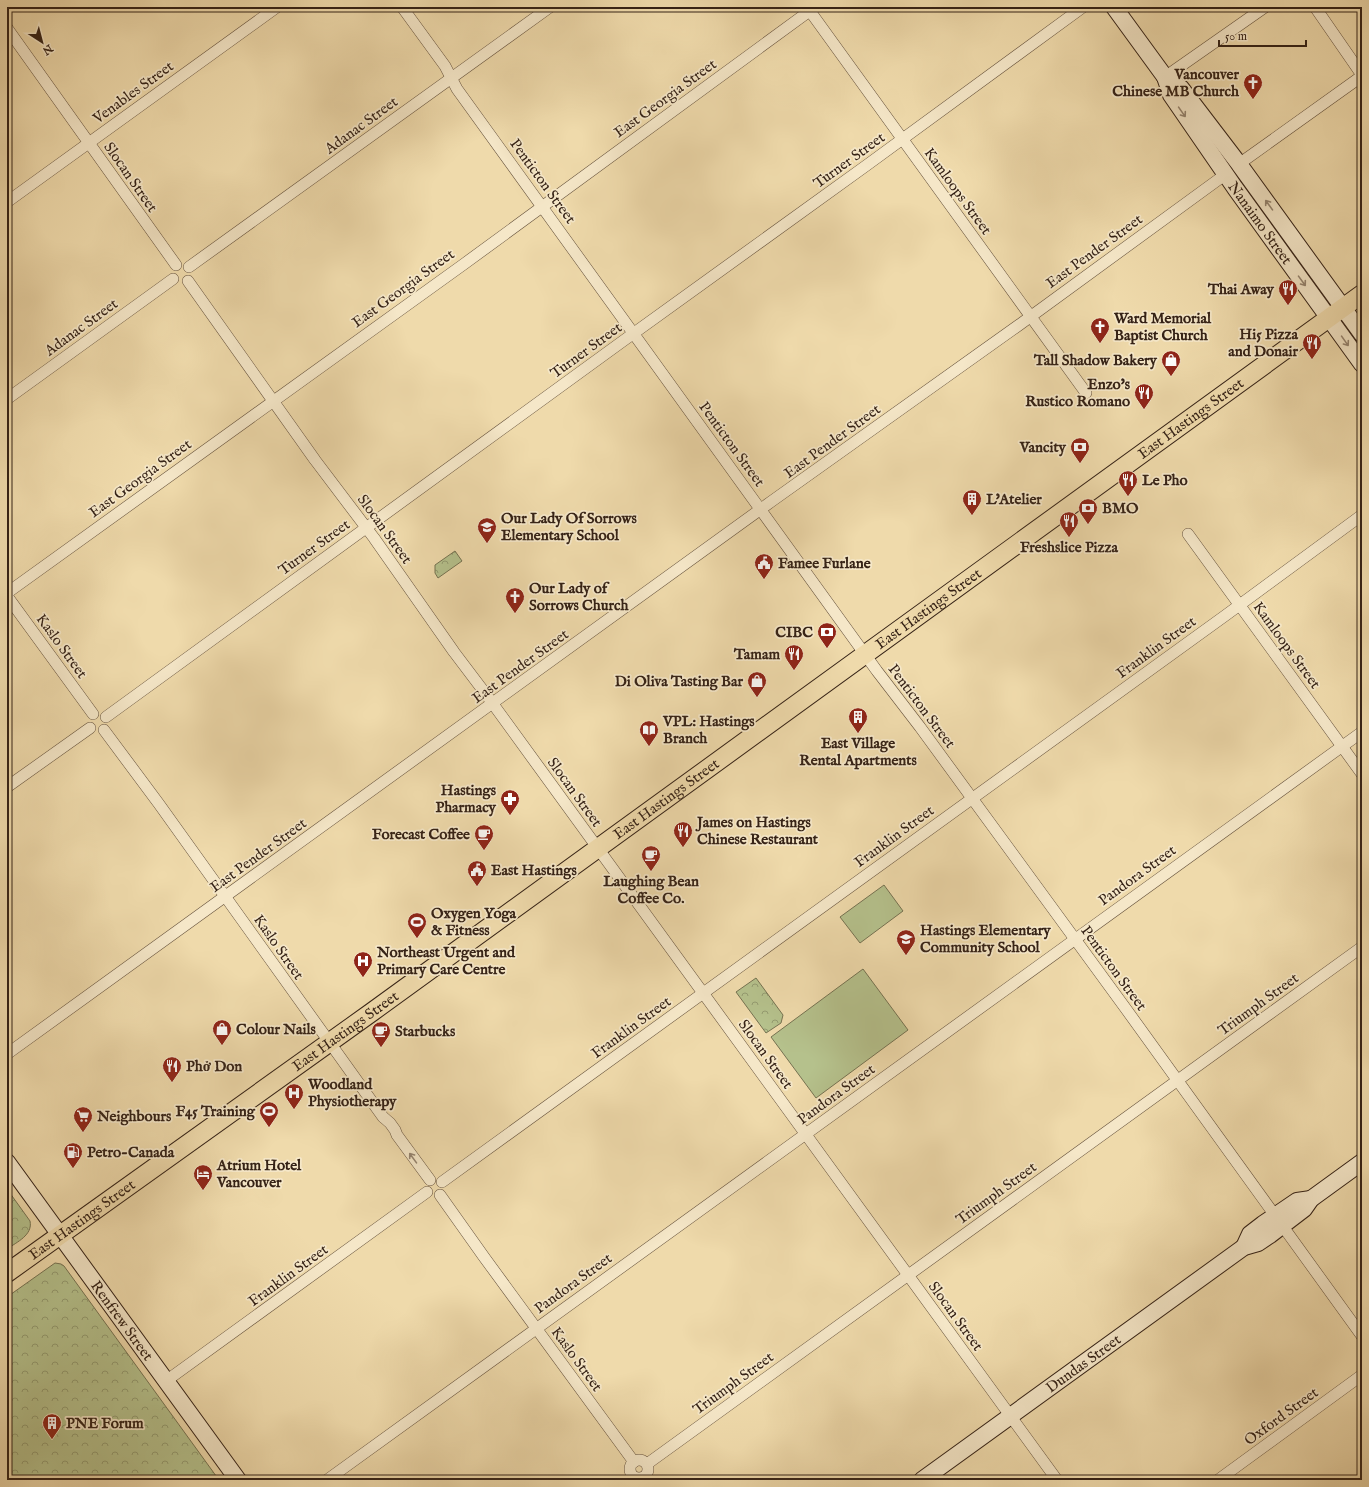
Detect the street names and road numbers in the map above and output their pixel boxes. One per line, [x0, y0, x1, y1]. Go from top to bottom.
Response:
street label: East Georgia Street [610, 55, 720, 142]
street label: Venables Street [88, 57, 177, 129]
street label: Adanac Street [320, 92, 402, 159]
street label: Turner Street [810, 128, 889, 193]
street label: Penticton Street [505, 135, 580, 228]
street label: Slocan Street [100, 139, 162, 216]
street label: Kamloops Street [920, 144, 996, 239]
street label: Nanaimo Street [1224, 178, 1296, 268]
street label: East Pender Street [1042, 210, 1146, 293]
street label: East Georgia Street [348, 245, 458, 332]
street label: Adanac Street [40, 294, 122, 361]
street label: Turner Street [547, 318, 626, 383]
street label: East Hastings Street [1134, 374, 1248, 463]
street label: Penticton Street [694, 398, 769, 491]
street label: East Pender Street [780, 400, 884, 483]
street label: East Georgia Street [85, 435, 195, 522]
street label: Slocan Street [353, 491, 416, 568]
street label: Turner Street [275, 515, 354, 580]
street label: East Hastings Street [872, 564, 985, 654]
street label: Kamloops Street [1249, 598, 1325, 693]
street label: Kaslo Street [32, 610, 91, 682]
street label: Franklin Street [1113, 612, 1200, 683]
street label: East Pender Street [468, 625, 572, 708]
street label: Penticton Street [884, 660, 959, 752]
street label: Slocan Street [543, 754, 606, 831]
street label: East Hastings Street [610, 754, 723, 844]
street label: Franklin Street [851, 801, 938, 872]
street label: East Pender Street [206, 814, 310, 897]
street label: Pandora Street [1095, 841, 1180, 910]
street label: Kaslo Street [249, 911, 308, 984]
street label: Penticton Street [1076, 922, 1151, 1015]
street label: Triumph Street [1214, 969, 1302, 1040]
street label: East Hastings Street [289, 987, 403, 1076]
street label: Franklin Street [588, 992, 675, 1063]
street label: Slocan Street [734, 1016, 797, 1093]
street label: Pandora Street [794, 1060, 879, 1129]
street label: Triumph Street [952, 1158, 1040, 1229]
street label: East Hastings Street [25, 1175, 139, 1264]
street label: Franklin Street [245, 1240, 332, 1311]
street label: Pandora Street [531, 1249, 616, 1318]
street label: Renfrew Street [86, 1277, 157, 1365]
street label: Slocan Street [924, 1278, 987, 1355]
street label: Kaslo Street [547, 1323, 606, 1395]
street label: Dundas Street [1042, 1330, 1125, 1397]
street label: Triumph Street [689, 1348, 777, 1419]
street label: Oxford Street [1240, 1383, 1322, 1450]

